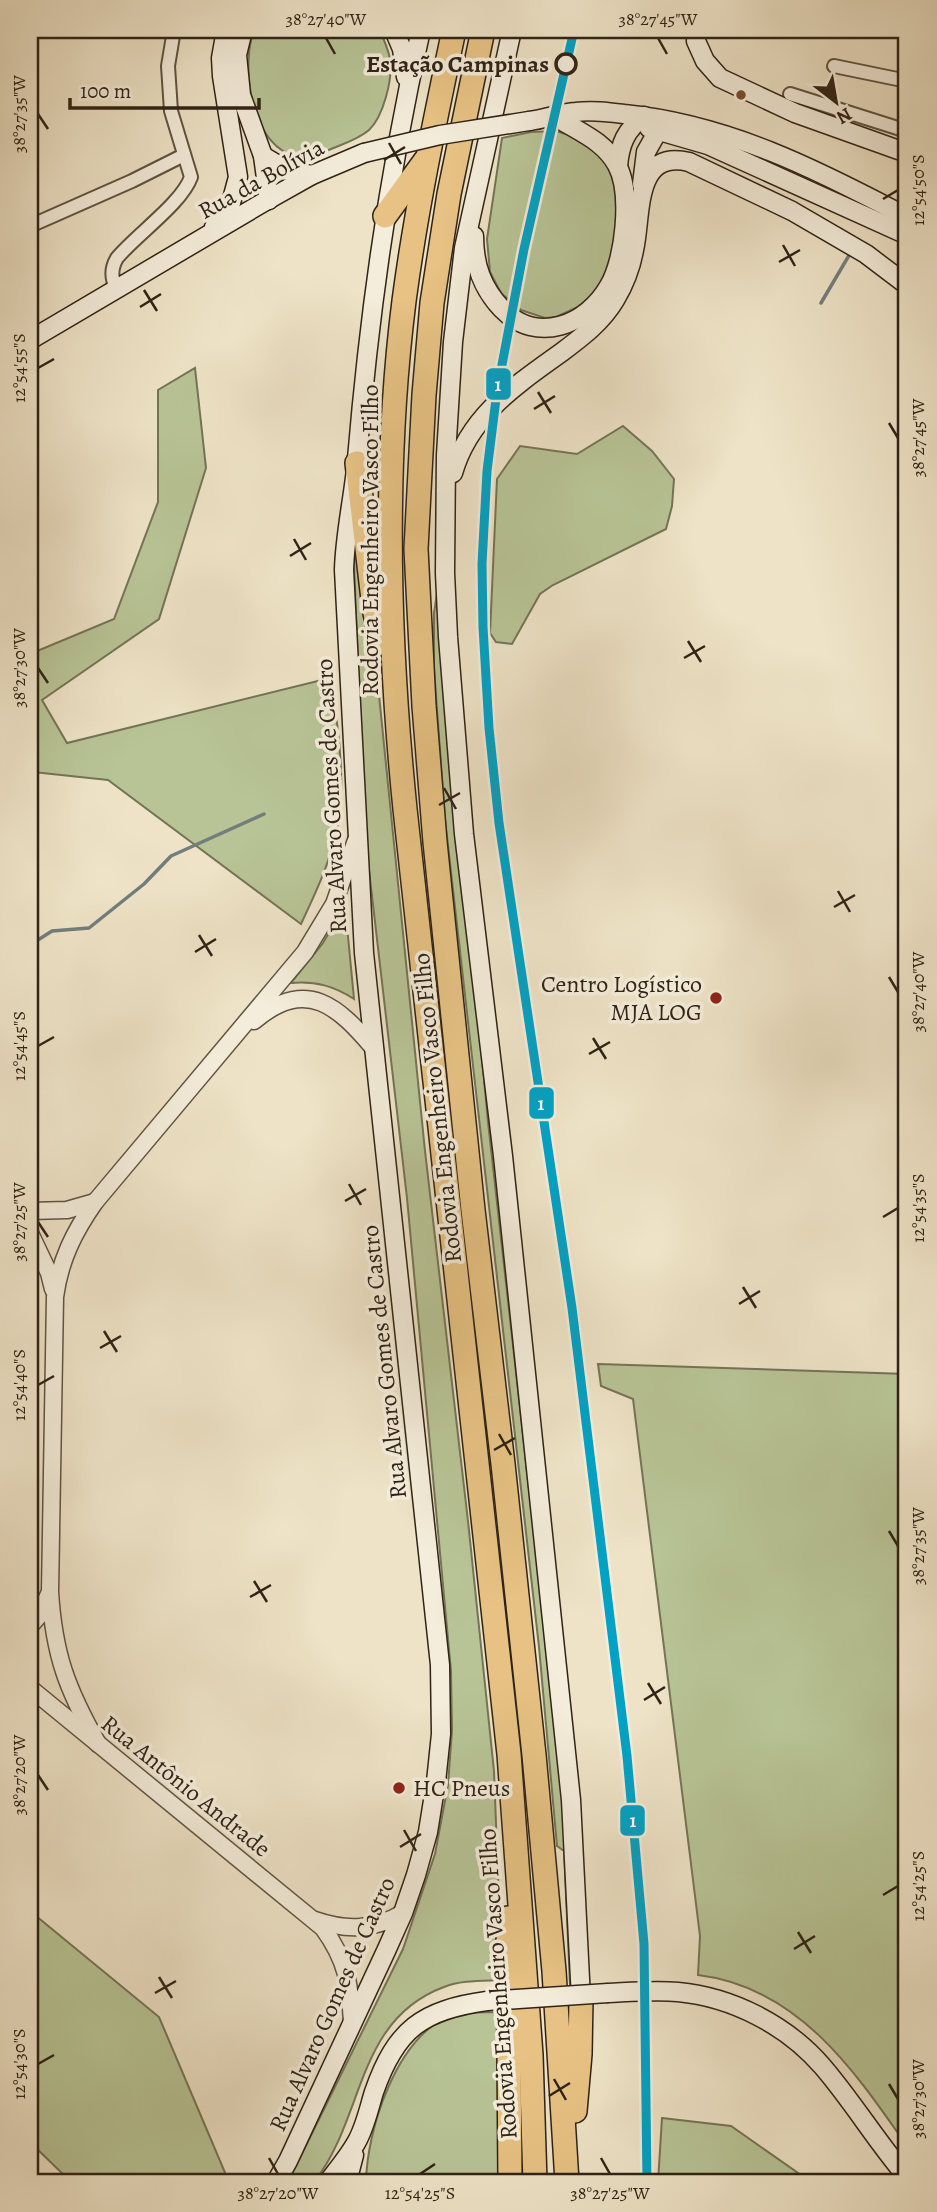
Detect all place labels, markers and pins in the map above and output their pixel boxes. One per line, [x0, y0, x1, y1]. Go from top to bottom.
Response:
place label: Estação Campinas [366, 48, 549, 80]
marker: Estação Campinas [555, 53, 577, 75]
unlabelled marker [734, 88, 748, 102]
place label: Centro Logístico MJA LOG [541, 968, 702, 1028]
marker: Centro Logístico MJA LOG [708, 990, 724, 1006]
place label: HC Pneus [413, 1772, 510, 1804]
marker: HC Pneus [391, 1780, 407, 1796]

